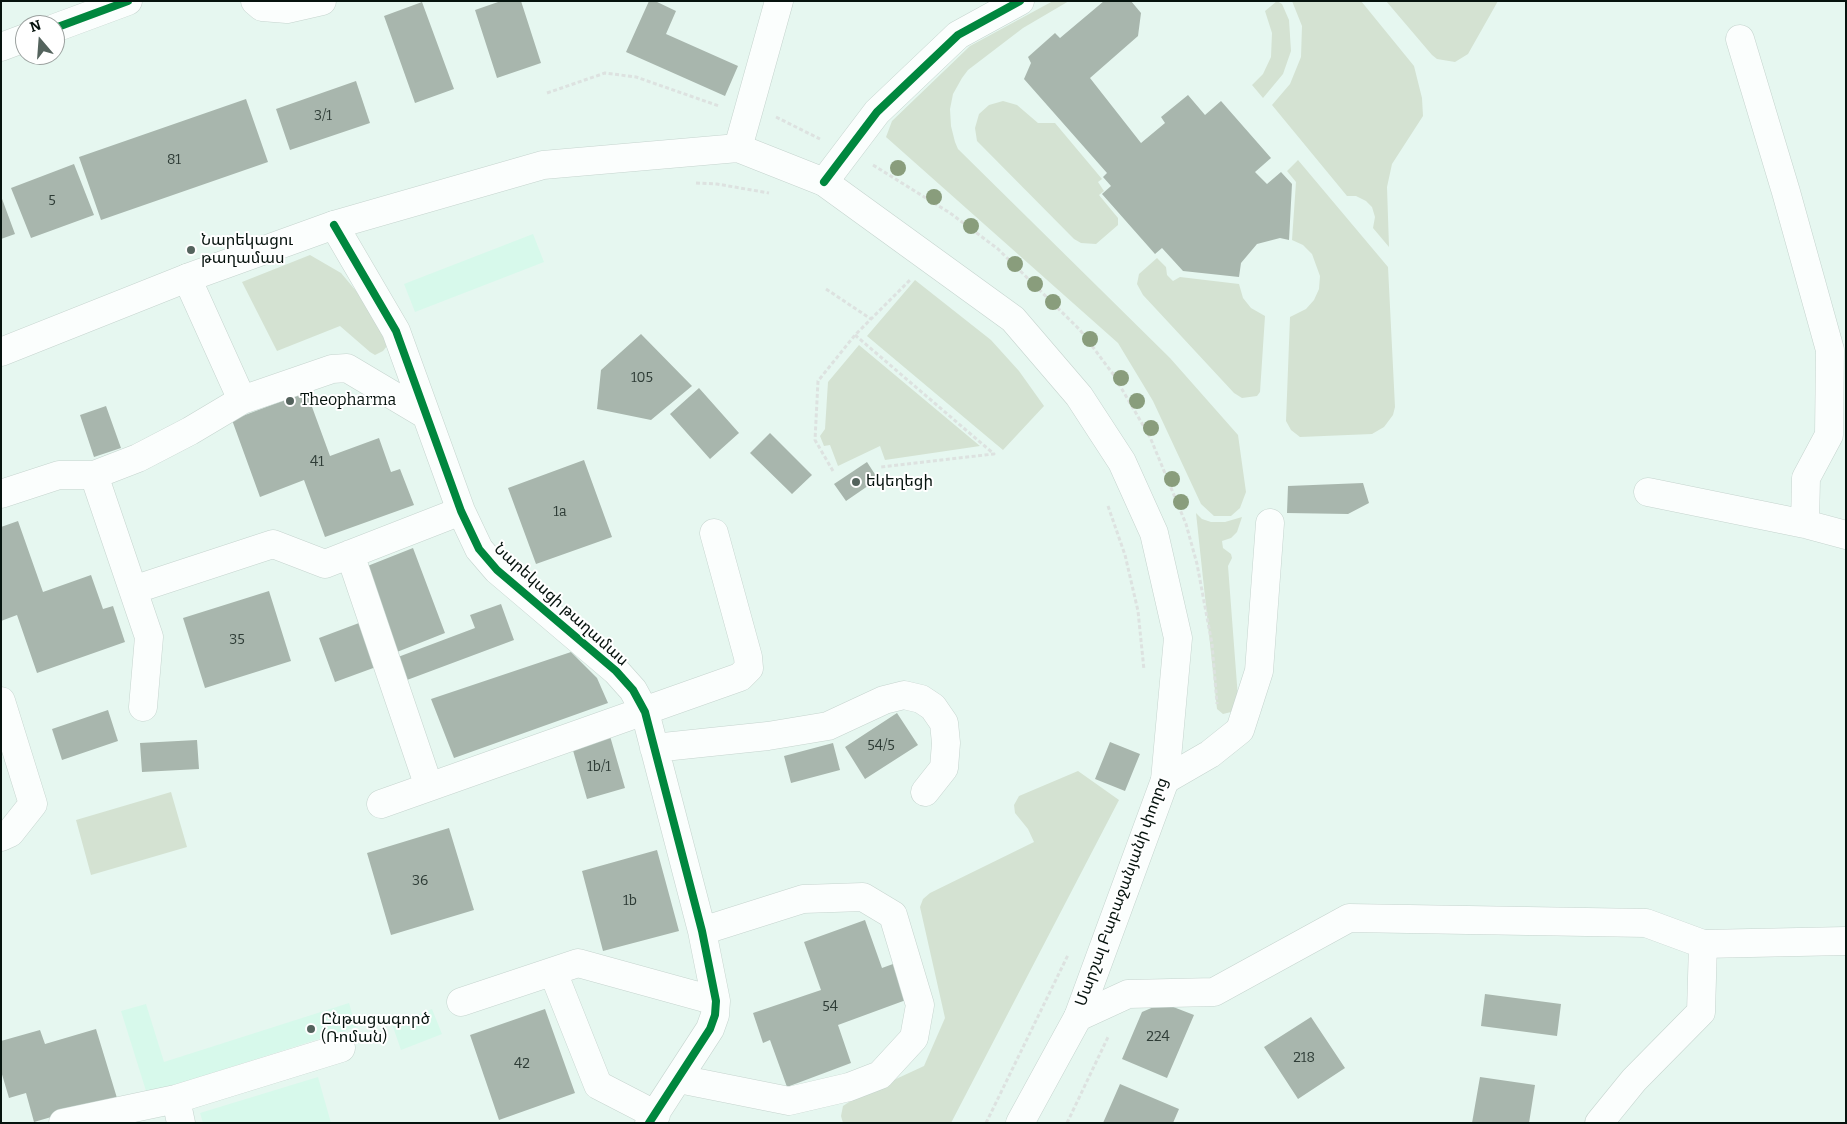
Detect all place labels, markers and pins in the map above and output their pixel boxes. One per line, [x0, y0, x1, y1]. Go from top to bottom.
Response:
place label: Նարեկացու թաղամաս [201, 231, 293, 269]
marker: Նարեկացու թաղամաս [185, 244, 197, 256]
place label: Theopharma [300, 391, 396, 411]
marker: Theopharma [284, 395, 296, 407]
place label: եկեղեցի [866, 472, 933, 492]
marker: եկեղեցի [850, 476, 862, 488]
place label: Ընթացագործ (Ռոման) [321, 1010, 430, 1048]
marker: Ընթացագործ (Ռոման) [305, 1023, 317, 1035]

